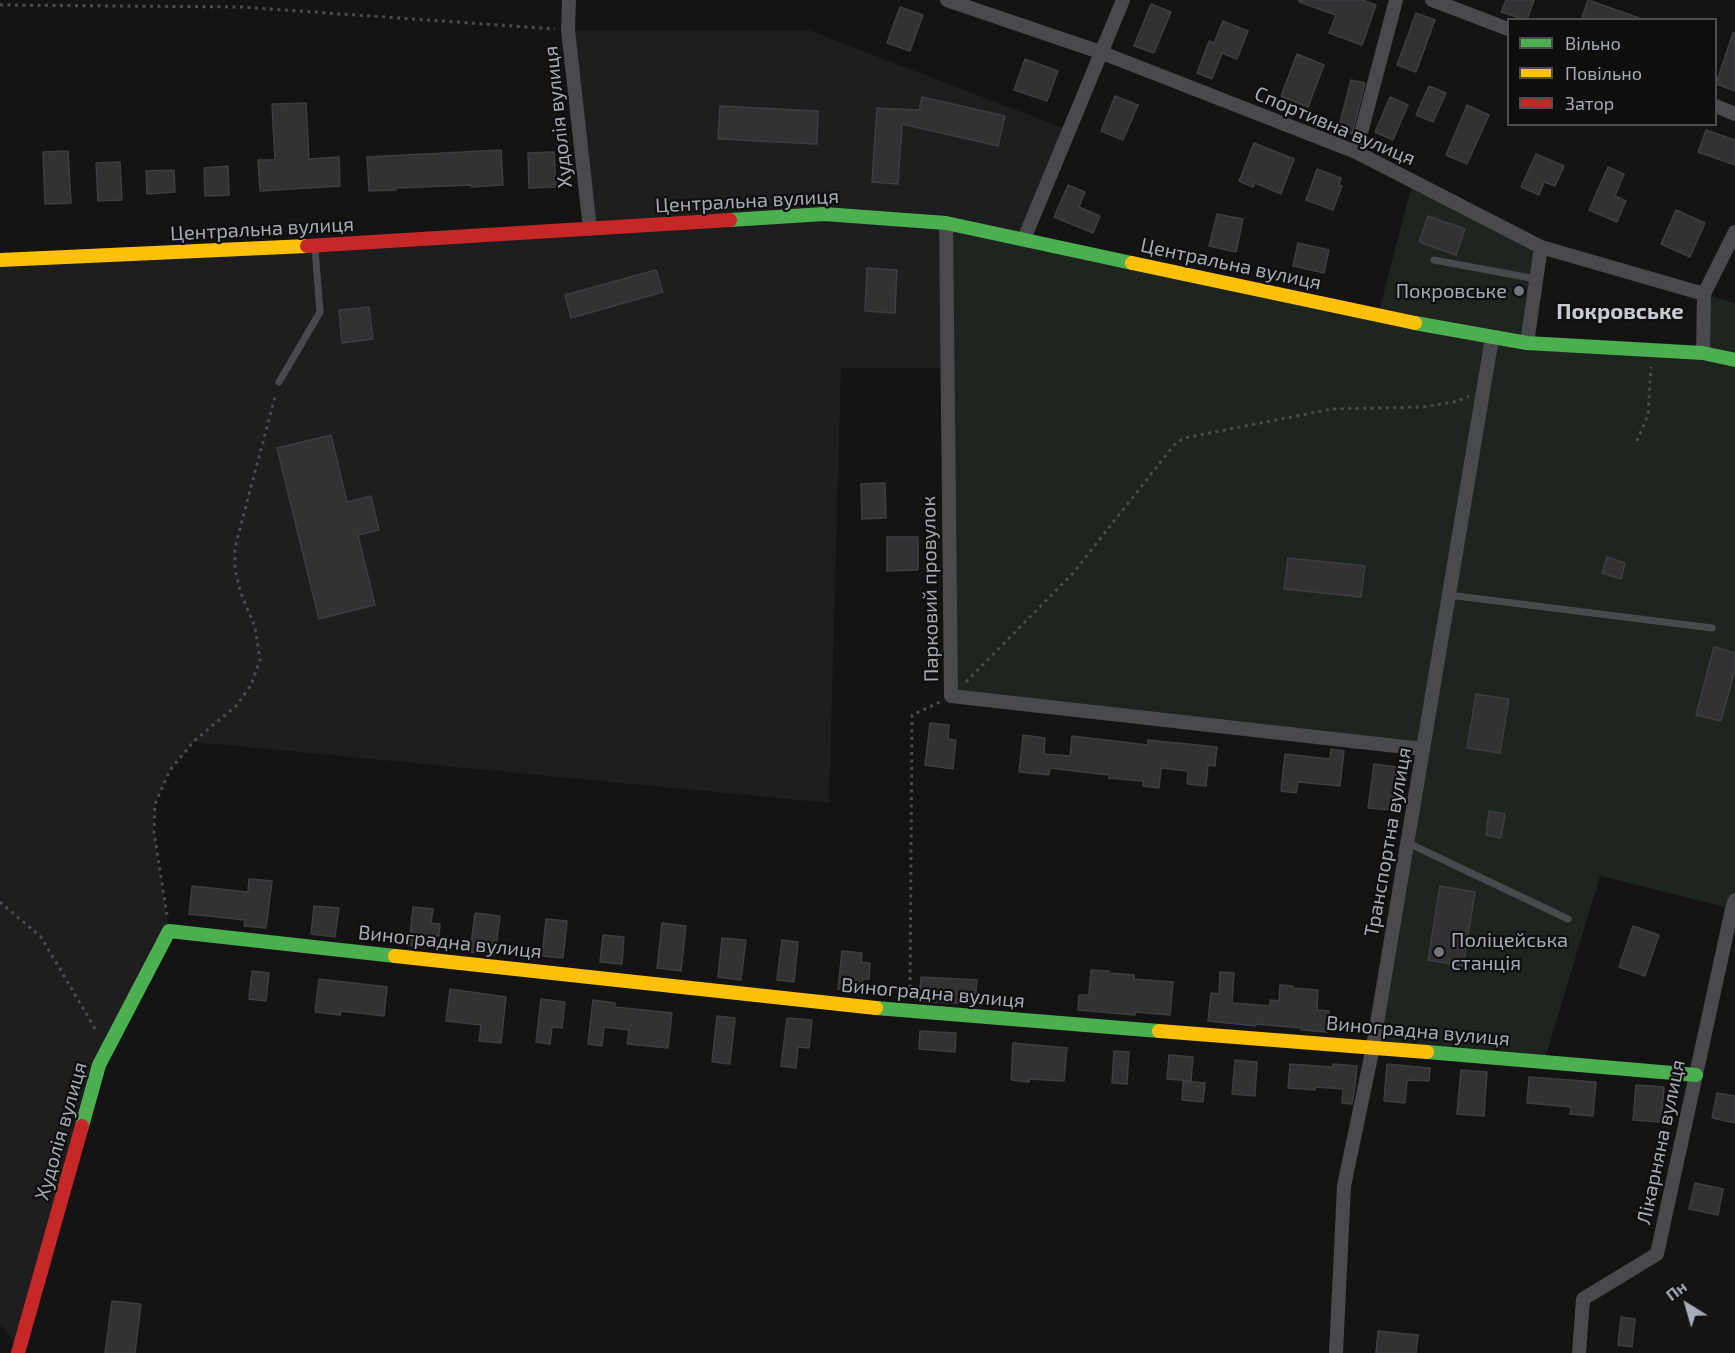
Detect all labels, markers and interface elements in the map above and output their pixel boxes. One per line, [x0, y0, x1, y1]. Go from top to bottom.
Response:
legend [1507, 18, 1717, 126]
text: Вільно [1565, 32, 1621, 54]
street label: Худолія вулиця [539, 45, 577, 189]
text: Повільно [1565, 62, 1642, 84]
street label: Спортивна вулиця [1251, 81, 1419, 171]
text: Затор [1565, 92, 1614, 114]
street label: Центральна вулиця [654, 184, 840, 218]
street label: Центральна вулиця [169, 212, 355, 246]
street label: Центральна вулиця [1138, 233, 1324, 295]
place label: Покровське [1396, 279, 1507, 303]
marker: Покровське [1512, 284, 1526, 298]
district label: Покровське [1556, 299, 1684, 325]
street label: Парковий провулок [916, 496, 944, 682]
street label: Транспортна вулиця [1359, 745, 1417, 939]
street label: Виноградна вулиця [357, 920, 543, 964]
place label: Поліцейська станція [1451, 928, 1568, 975]
marker: Поліцейська станція [1432, 945, 1446, 959]
street label: Виноградна вулиця [840, 973, 1026, 1013]
street label: Виноградна вулиця [1325, 1011, 1511, 1051]
street label: Лікарняна вулиця [1632, 1057, 1690, 1227]
street label: Худолія вулиця [30, 1059, 92, 1203]
north arrow [1657, 1275, 1717, 1335]
text: Пн [1662, 1276, 1690, 1304]

